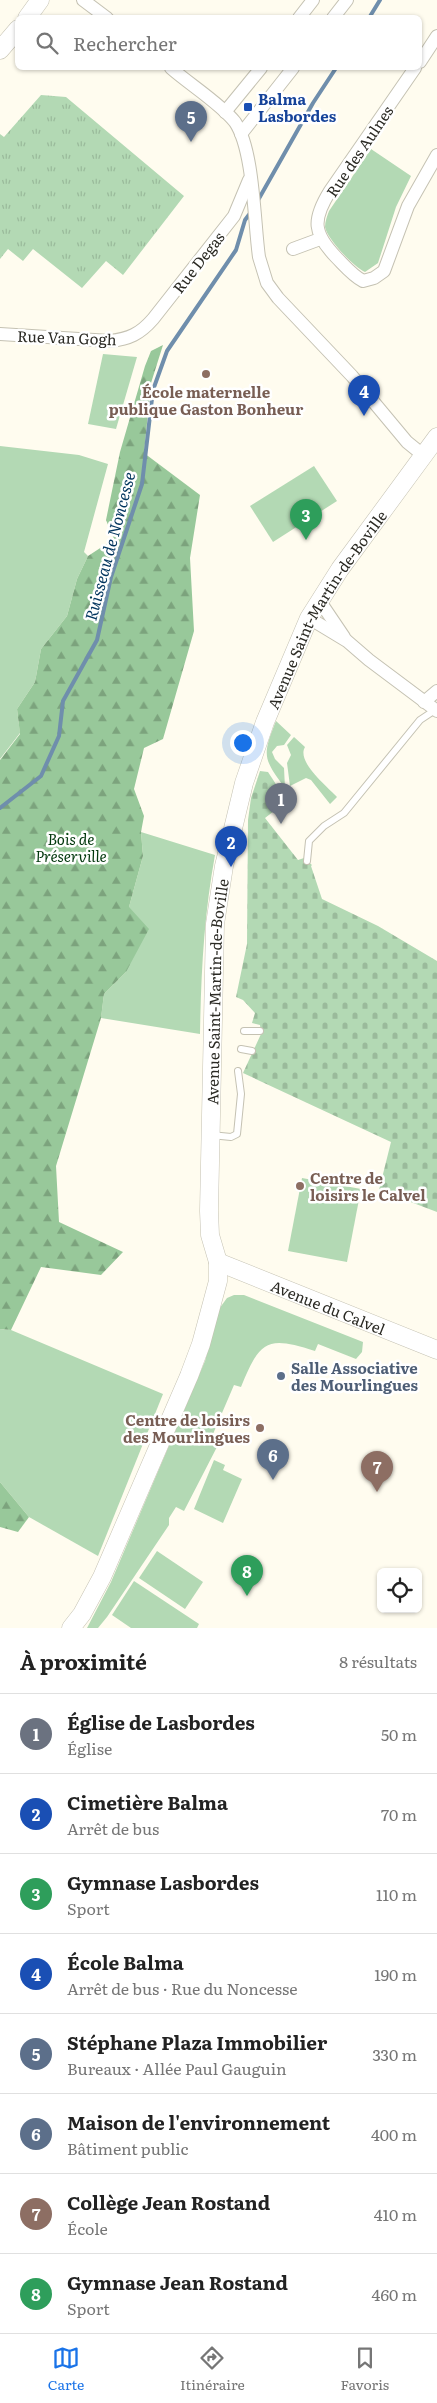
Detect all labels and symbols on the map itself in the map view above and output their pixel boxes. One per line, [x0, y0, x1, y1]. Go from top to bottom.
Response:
place label: Balma Lasbordes [258, 87, 337, 127]
street label: Rue des Aulnes [320, 100, 398, 201]
pin: 5 [175, 101, 207, 142]
marker: Balma Lasbordes [242, 101, 254, 113]
street label: Rue Degas [167, 226, 230, 298]
street label: Rue Van Gogh [17, 324, 117, 350]
marker: École maternelle publique Gaston Bonheur [200, 368, 212, 380]
pin: 4 [348, 375, 380, 416]
place label: École maternelle publique Gaston Bonheur [109, 380, 303, 420]
water label: Ruisseau de Noncesse [78, 469, 140, 623]
pin: 3 [290, 499, 322, 540]
street label: Avenue Saint-Martin-de-Boville [260, 505, 392, 712]
your location [230, 730, 256, 756]
pin: 1 [265, 783, 297, 824]
pin: 2 [215, 826, 247, 867]
park label: Bois de Préserville [35, 827, 107, 867]
street label: Avenue Saint-Martin-de-Boville [200, 877, 233, 1105]
place label: Centre de loisirs le Calvel [310, 1166, 426, 1206]
marker: Centre de loisirs le Calvel [294, 1180, 306, 1192]
street label: Avenue du Calvel [268, 1273, 389, 1340]
place label: Salle Associative des Mourlingues [291, 1356, 418, 1396]
marker: Salle Associative des Mourlingues [275, 1370, 287, 1382]
place label: Centre de loisirs des Mourlingues [123, 1408, 251, 1448]
marker: Centre de loisirs des Mourlingues [254, 1422, 266, 1434]
pin: 6 [257, 1439, 289, 1480]
pin: 7 [361, 1451, 393, 1492]
pin: 8 [231, 1555, 263, 1596]

